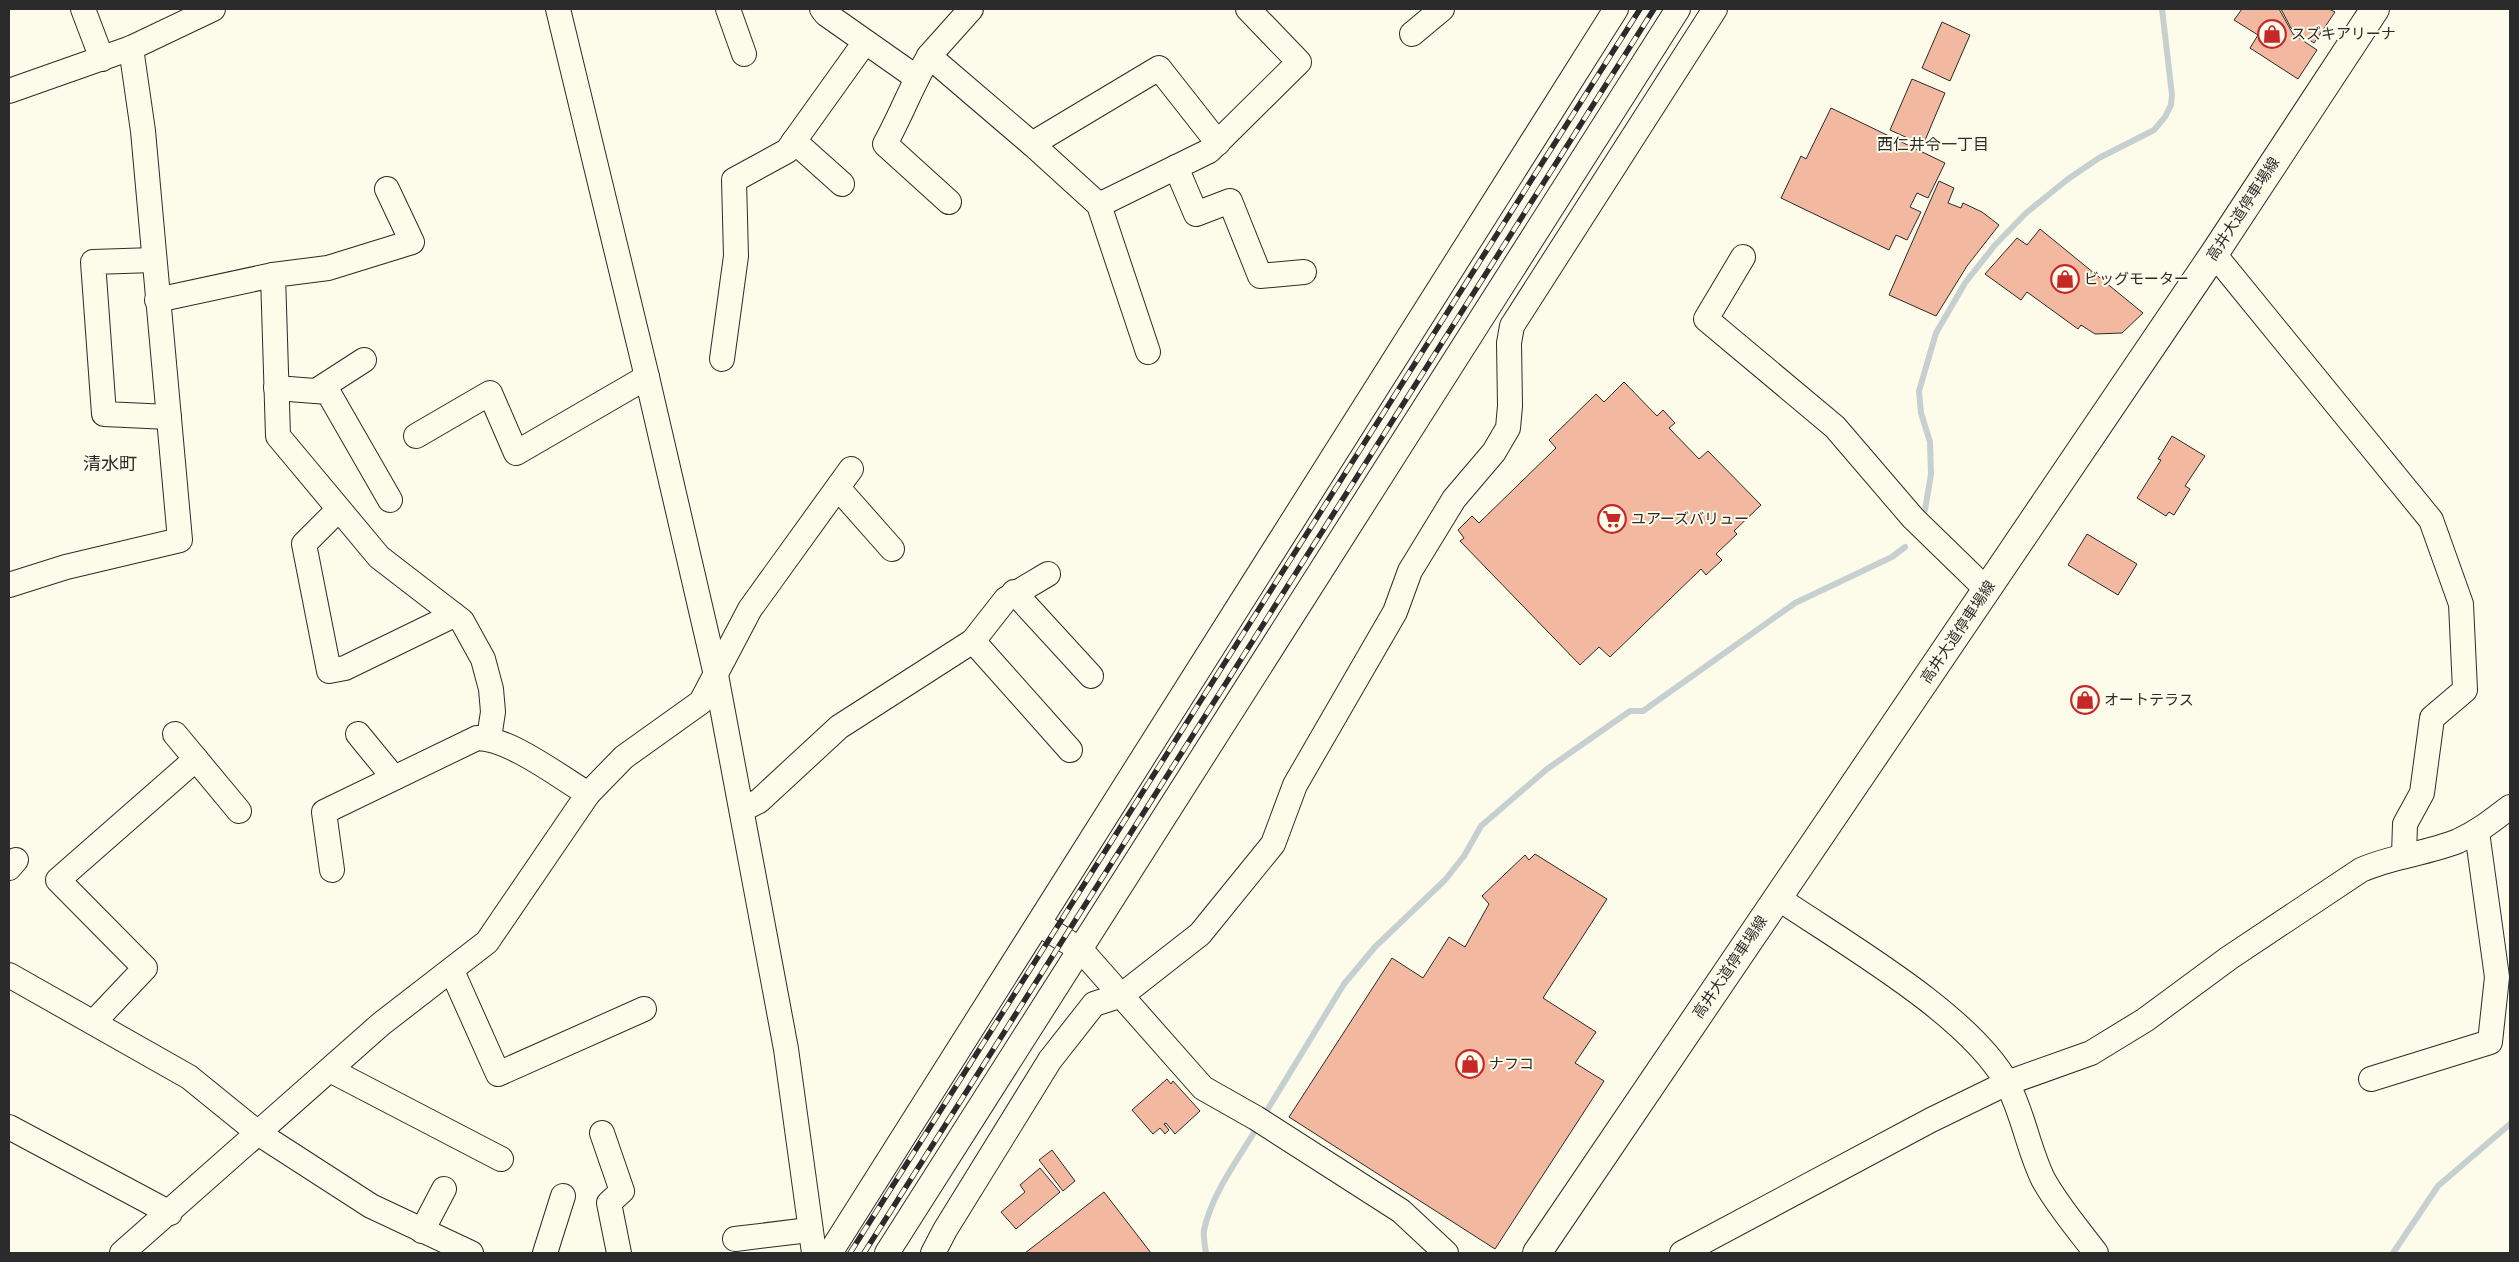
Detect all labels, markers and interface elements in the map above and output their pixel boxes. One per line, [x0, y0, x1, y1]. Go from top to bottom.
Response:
shop icon: スズキアリーナ [2257, 19, 2287, 49]
place label: スズキアリーナ [2291, 23, 2396, 43]
district label: 西仁井令一丁目 [1877, 133, 1989, 155]
street label: 高井大道停車場線 [2201, 153, 2283, 264]
shop icon: ビッグモーター [2050, 264, 2080, 294]
place label: ビッグモーター [2084, 268, 2189, 288]
district label: 清水町 [83, 451, 137, 475]
supermarket icon: ユアーズバリュー [1597, 504, 1627, 534]
place label: ユアーズバリュー [1631, 508, 1749, 528]
street label: 高井大道停車場線 [1915, 576, 1999, 687]
shop icon: オートテラス [2070, 685, 2100, 715]
place label: オートテラス [2104, 689, 2194, 709]
street label: 高井大道停車場線 [1687, 911, 1771, 1022]
shop icon: ナフコ [1455, 1049, 1485, 1079]
place label: ナフコ [1489, 1053, 1534, 1073]

